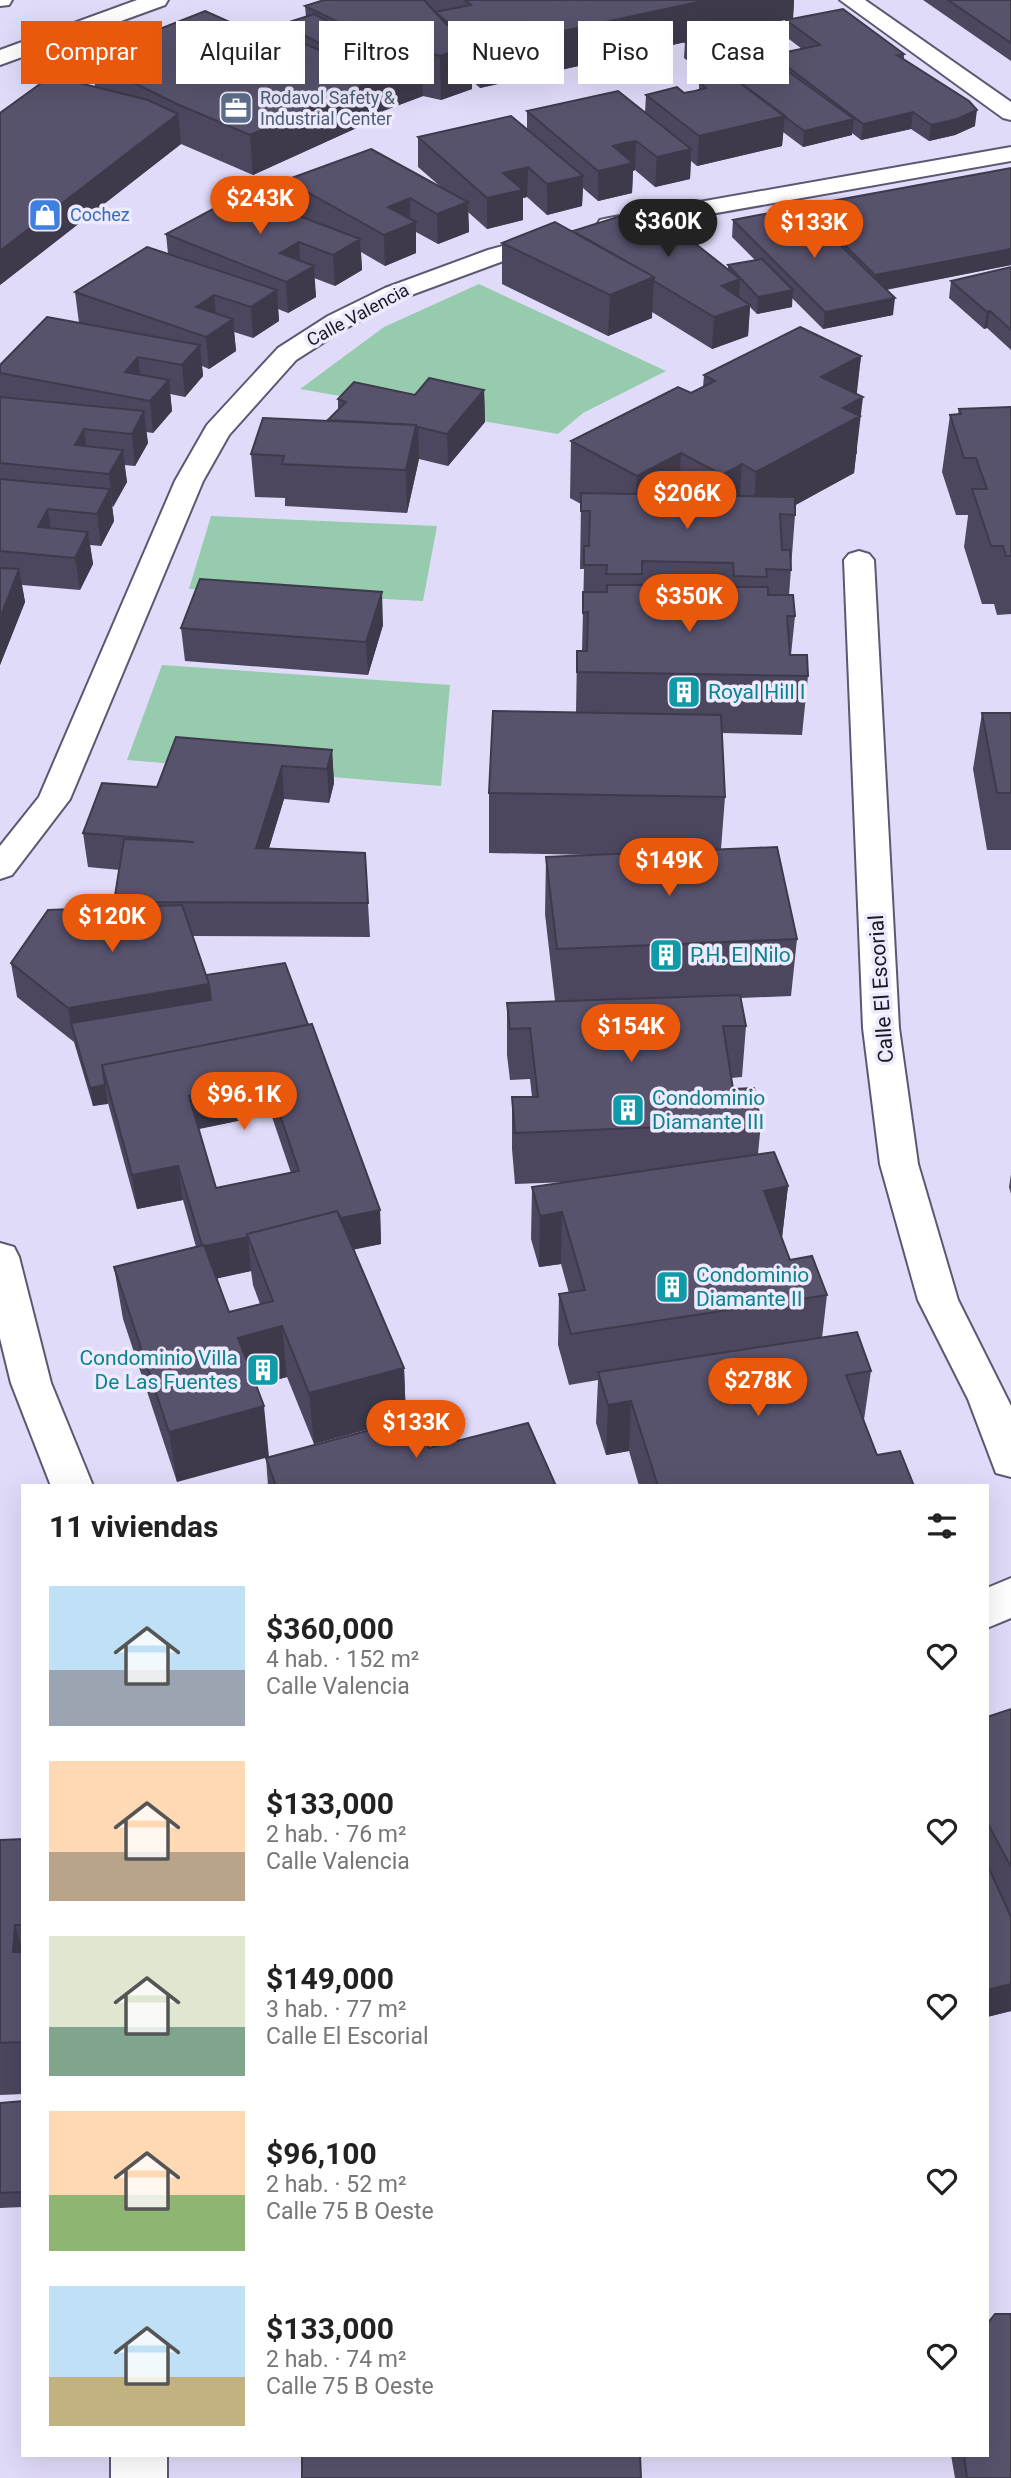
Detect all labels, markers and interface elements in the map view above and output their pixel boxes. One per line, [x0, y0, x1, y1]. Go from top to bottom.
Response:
chip: Comprar [21, 21, 162, 84]
chip: Alquilar [176, 21, 305, 84]
chip: Filtros [319, 21, 434, 84]
chip: Nuevo [448, 21, 564, 84]
chip: Piso [578, 21, 673, 84]
chip: Casa [687, 21, 789, 84]
place label: Rodavol Safety & Industrial Center [260, 87, 396, 129]
office icon: Rodavol Safety & Industrial Center [217, 89, 255, 127]
pin: $243K [211, 176, 309, 236]
text: $243K [226, 185, 294, 212]
shop icon: Cochez [26, 196, 64, 234]
pin: $360K [619, 200, 717, 259]
pin: $133K [765, 201, 863, 260]
place label: Cochez [70, 204, 130, 225]
text: $360K [634, 208, 702, 235]
text: $133K [780, 209, 848, 236]
street label: Calle Valencia [303, 279, 412, 350]
pin: $206K [638, 472, 736, 531]
text: $206K [653, 480, 721, 507]
pin: $350K [640, 574, 738, 634]
text: $350K [655, 583, 723, 610]
building icon: Royal Hill I [665, 673, 703, 711]
place label: Royal Hill I [708, 680, 806, 704]
pin: $149K [620, 838, 718, 898]
text: $149K [635, 847, 703, 874]
pin: $120K [63, 894, 161, 954]
text: $120K [78, 903, 146, 930]
street label: Calle El Escorial [864, 914, 898, 1064]
building icon: P.H. El Nilo [647, 936, 685, 974]
place label: P.H. El Nilo [690, 943, 791, 967]
pin: $154K [582, 1004, 680, 1064]
text: $154K [597, 1013, 665, 1040]
pin: $96.1K [187, 1072, 301, 1132]
text: $96.1K [207, 1081, 281, 1108]
place label: Condominio Diamante III [652, 1086, 765, 1134]
building icon: Condominio Diamante III [609, 1091, 647, 1129]
place label: Condominio Diamante II [696, 1263, 809, 1311]
building icon: Condominio Diamante II [653, 1268, 691, 1306]
place label: Condominio Villa De Las Fuentes [79, 1346, 238, 1394]
building icon: Condominio Villa De Las Fuentes [244, 1351, 282, 1389]
pin: $278K [709, 1358, 807, 1418]
text: $278K [724, 1367, 792, 1394]
pin: $133K [367, 1400, 465, 1460]
text: $133K [382, 1409, 450, 1436]
icon: filters [923, 1507, 961, 1545]
text: 11 viviendas [49, 1509, 219, 1544]
text: $360,000 [266, 1611, 394, 1646]
icon: home [105, 1614, 189, 1698]
icon: heart [923, 1637, 961, 1675]
text: 4 hab. · 152 m² [266, 1646, 419, 1673]
text: Calle Valencia [266, 1673, 410, 1700]
text: $133,000 [266, 1786, 394, 1821]
icon: home [105, 1789, 189, 1873]
icon: heart [923, 1812, 961, 1850]
text: 2 hab. · 76 m² [266, 1821, 406, 1848]
text: Calle Valencia [266, 1848, 410, 1875]
text: $149,000 [266, 1961, 394, 1996]
icon: home [105, 1964, 189, 2048]
icon: heart [923, 1987, 961, 2025]
text: 3 hab. · 77 m² [266, 1996, 406, 2023]
text: Calle El Escorial [266, 2023, 429, 2050]
text: $96,100 [266, 2136, 377, 2171]
icon: home [105, 2139, 189, 2223]
icon: heart [923, 2162, 961, 2200]
text: 2 hab. · 52 m² [266, 2171, 406, 2198]
text: Calle 75 B Oeste [266, 2198, 434, 2225]
text: $133,000 [266, 2311, 394, 2346]
icon: home [105, 2314, 189, 2398]
icon: heart [923, 2337, 961, 2375]
text: 2 hab. · 74 m² [266, 2346, 406, 2373]
text: Calle 75 B Oeste [266, 2373, 434, 2400]

